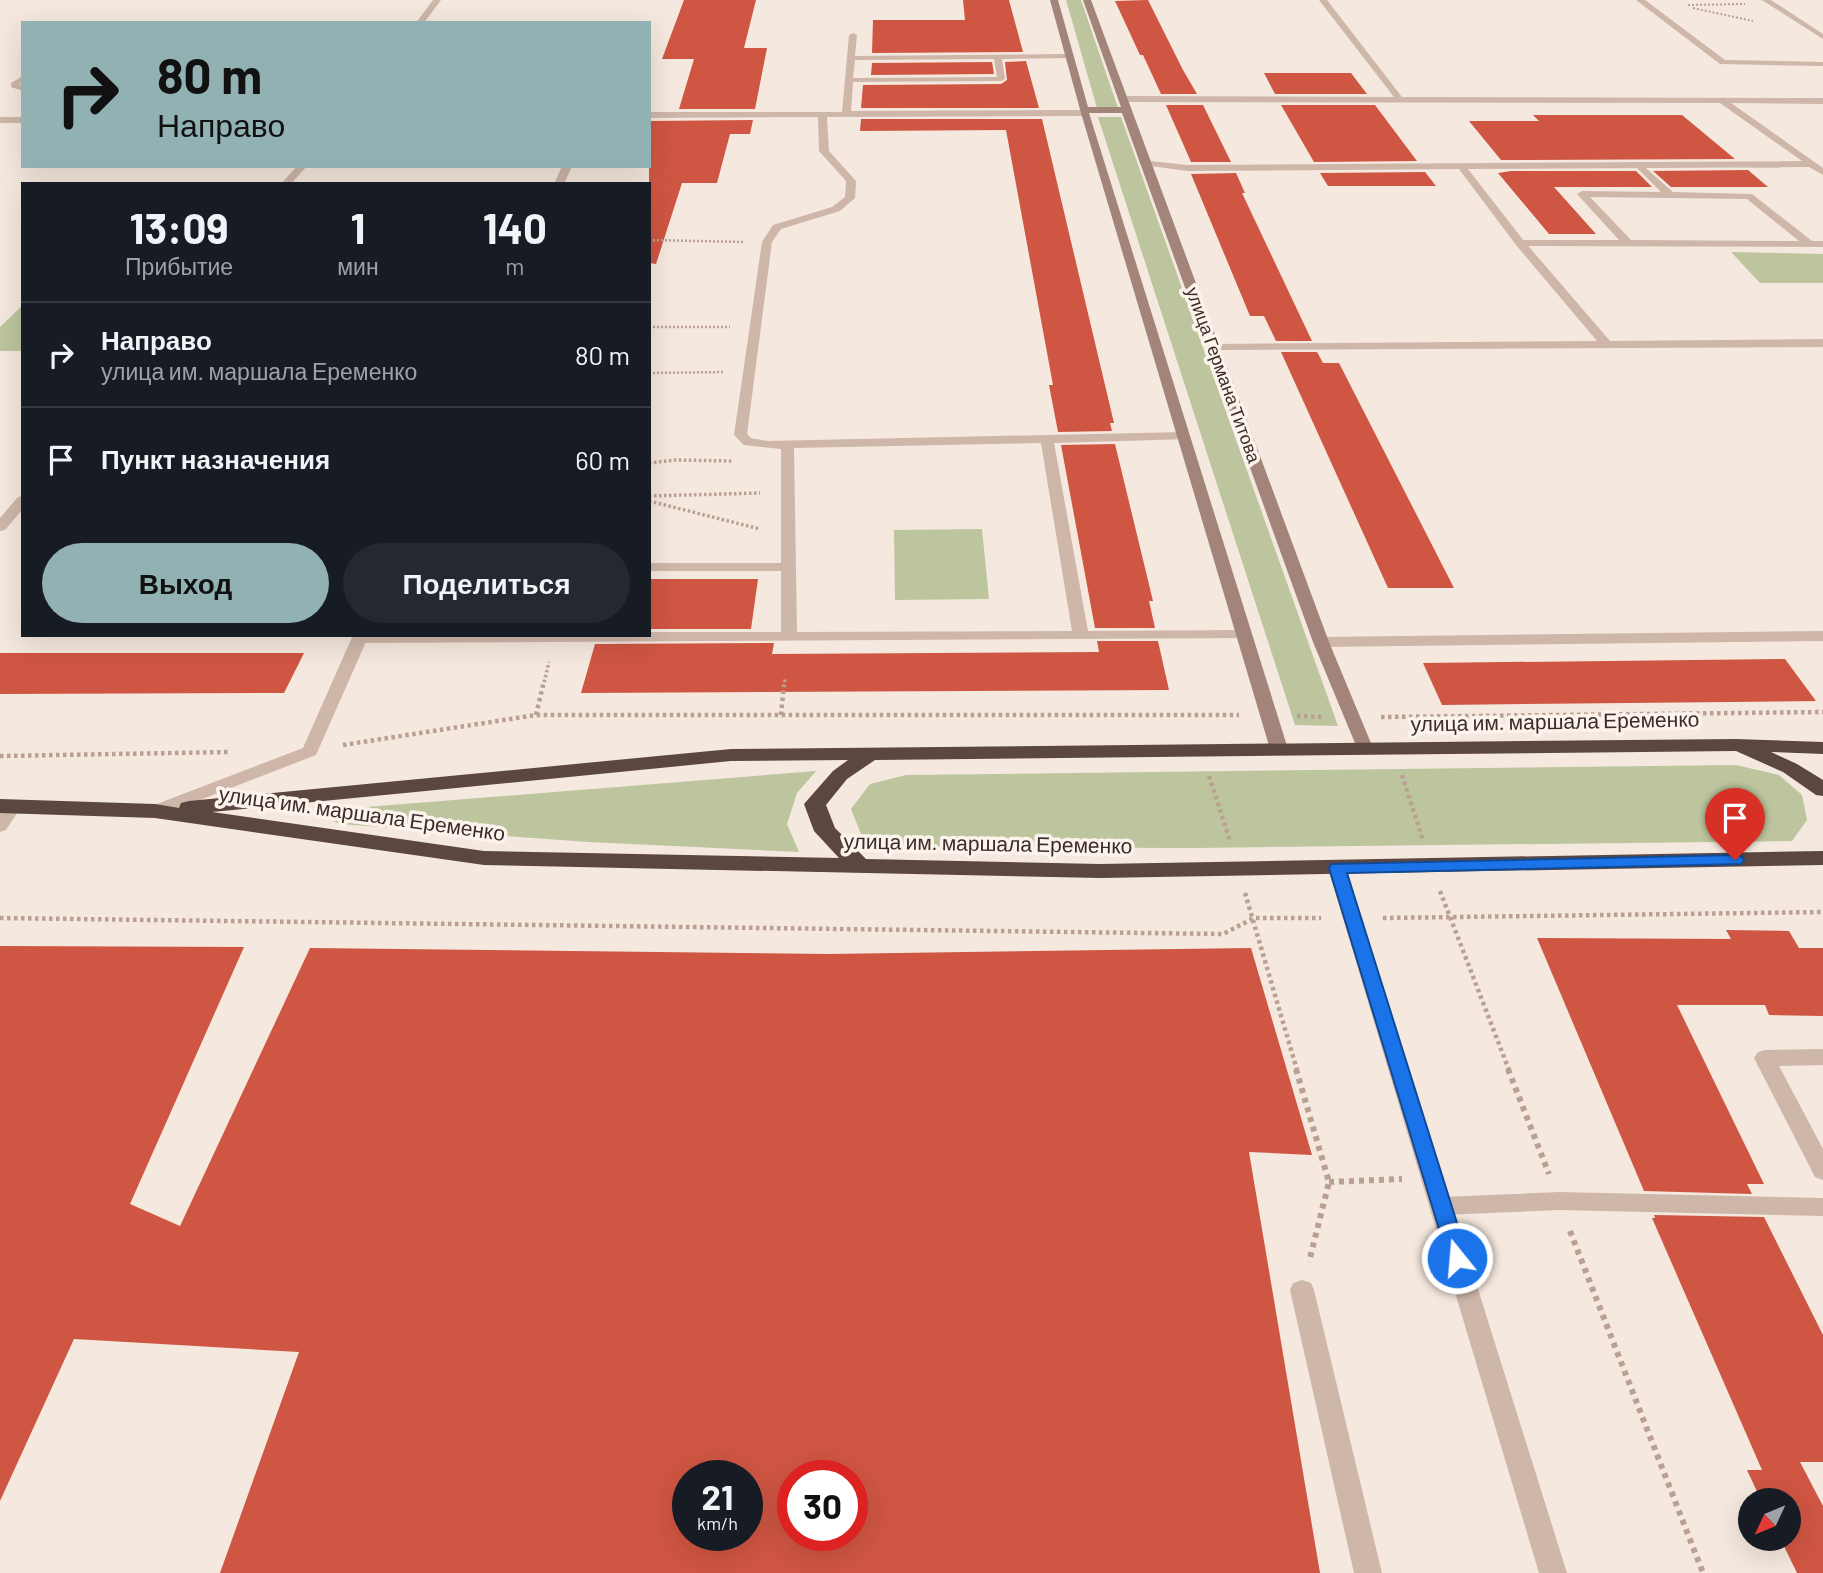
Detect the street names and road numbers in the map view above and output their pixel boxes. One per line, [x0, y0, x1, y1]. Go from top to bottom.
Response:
street label: улица Германа Титова [1182, 284, 1266, 466]
street label: улица им. маршала Еременко [1410, 705, 1700, 736]
street label: улица им. маршала Еременко [217, 780, 507, 845]
street label: улица им. маршала Еременко [843, 827, 1133, 858]

